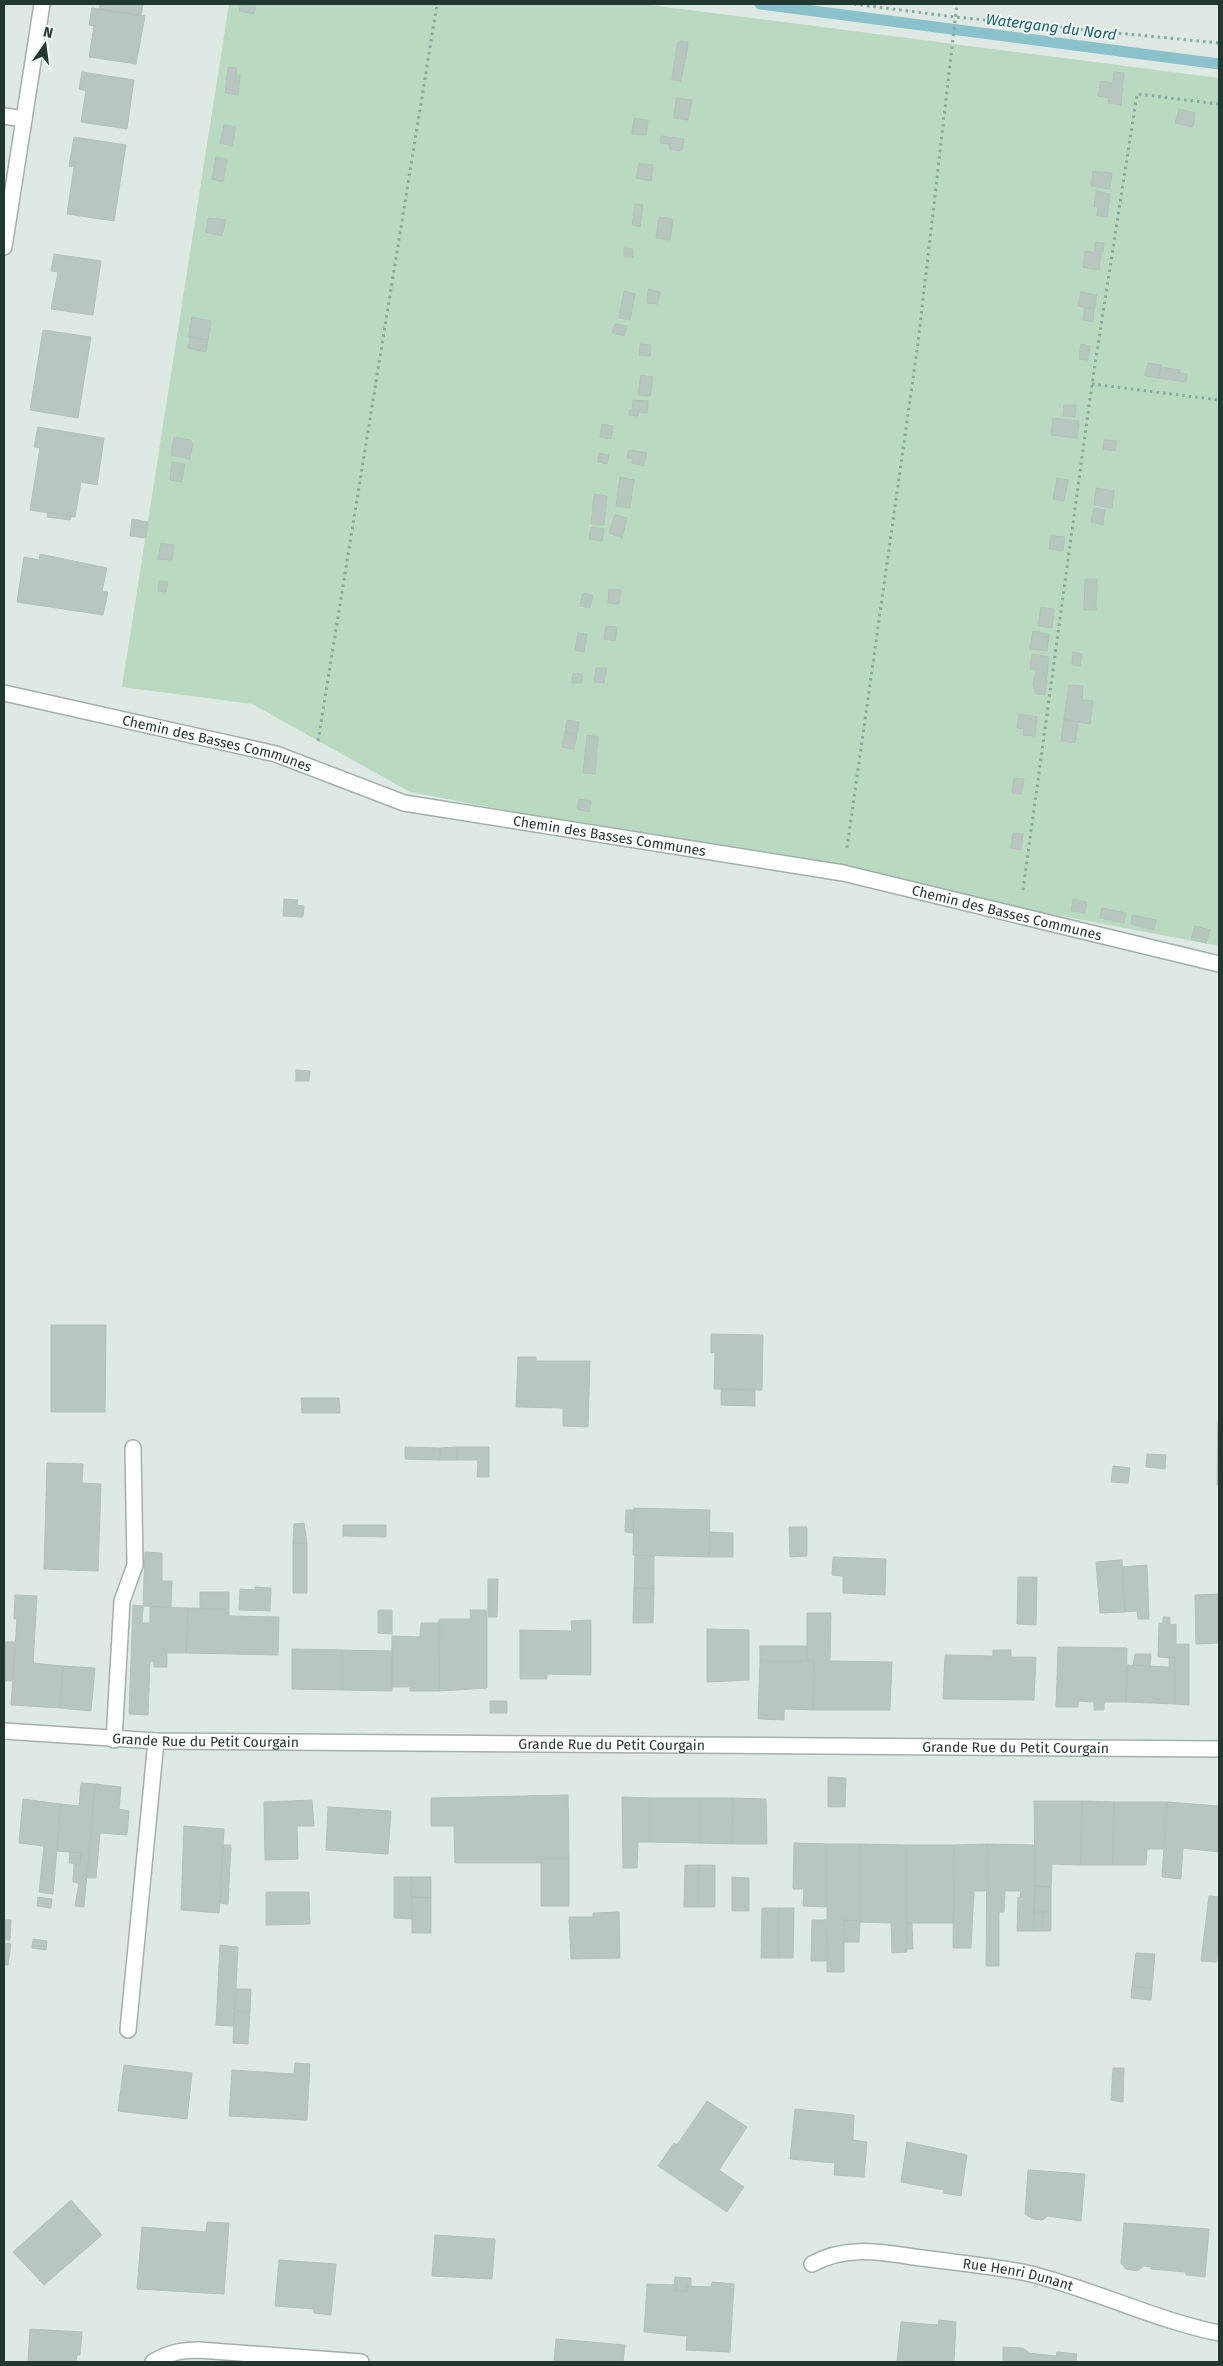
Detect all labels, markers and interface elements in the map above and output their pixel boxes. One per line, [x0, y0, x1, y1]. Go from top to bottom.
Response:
water label: Watergang du Nord [985, 10, 1118, 44]
north arrow [20, 20, 70, 70]
text: N [41, 23, 55, 42]
street label: Chemin des Basses Communes [121, 711, 315, 776]
street label: Chemin des Basses Communes [512, 812, 708, 860]
street label: Chemin des Basses Communes [910, 881, 1104, 944]
street label: Grande Rue du Petit Courgain [112, 1730, 299, 1751]
street label: Grande Rue du Petit Courgain [518, 1735, 705, 1754]
street label: Grande Rue du Petit Courgain [922, 1738, 1109, 1757]
street label: Rue Henri Dunant [962, 2255, 1076, 2295]

